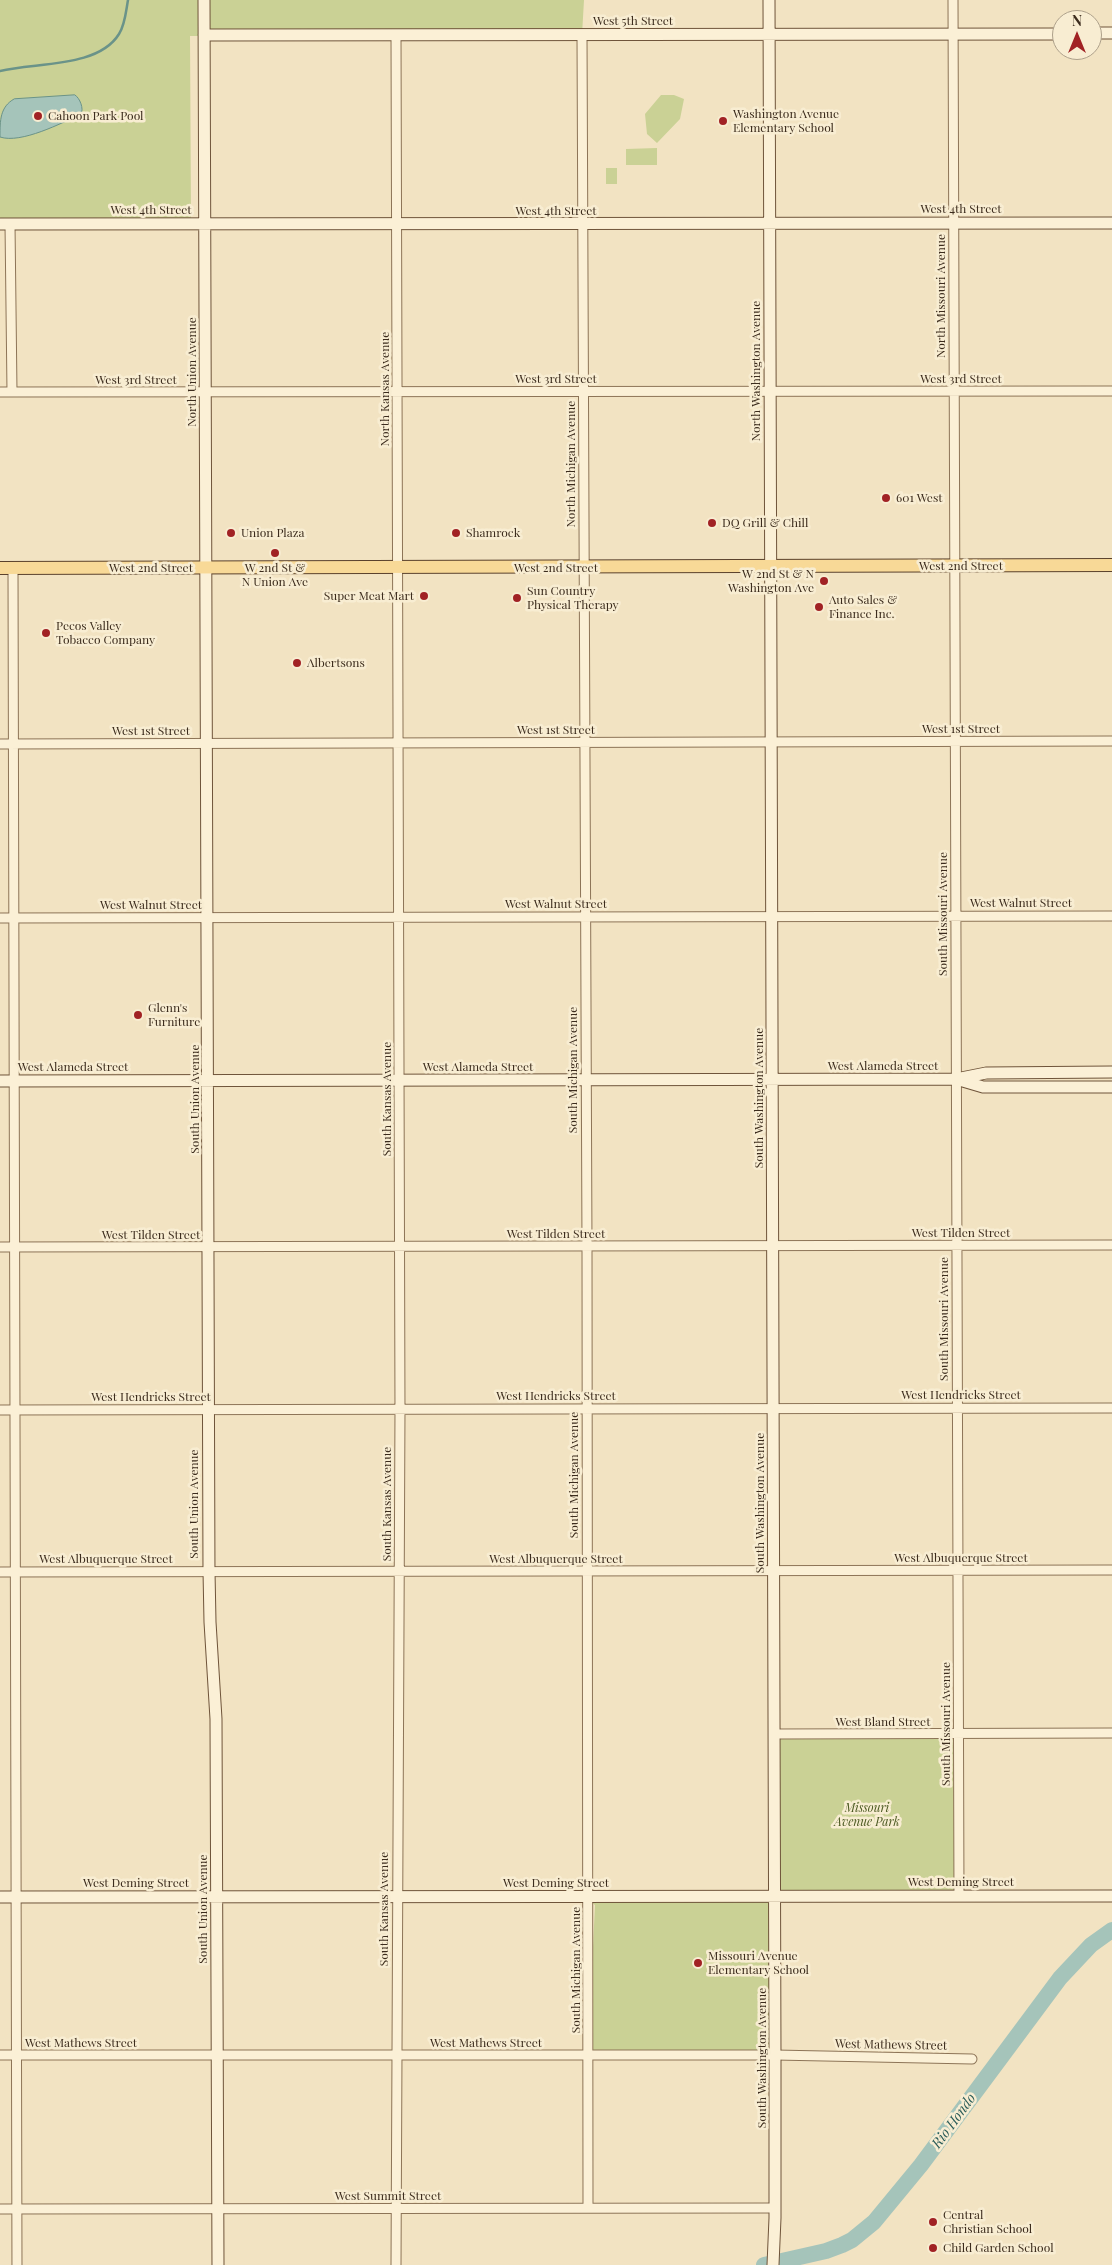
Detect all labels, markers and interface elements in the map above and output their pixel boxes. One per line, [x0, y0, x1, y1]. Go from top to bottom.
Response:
north arrow [1052, 10, 1102, 60]
text: N [1072, 11, 1082, 30]
street label: West 5th Street [593, 14, 673, 28]
place label: Washington Avenue Elementary School [733, 107, 839, 135]
place label: Cahoon Park Pool [48, 109, 144, 123]
marker: Cahoon Park Pool [32, 110, 44, 122]
marker: Washington Avenue Elementary School [717, 115, 729, 127]
street label: West 4th Street [920, 202, 1002, 216]
street label: West 4th Street [110, 203, 192, 217]
street label: West 4th Street [515, 204, 597, 218]
street label: North Missouri Avenue [934, 234, 948, 358]
street label: North Washington Avenue [749, 301, 763, 441]
street label: North Union Avenue [185, 317, 199, 427]
street label: North Kansas Avenue [378, 332, 392, 446]
street label: West 3rd Street [515, 372, 597, 386]
street label: West 3rd Street [920, 372, 1002, 386]
street label: West 3rd Street [95, 373, 177, 387]
street label: North Michigan Avenue [564, 401, 578, 527]
place label: 601 West [896, 491, 943, 505]
marker: 601 West [880, 492, 892, 504]
place label: DQ Grill & Chill [722, 516, 808, 530]
marker: DQ Grill & Chill [706, 517, 718, 529]
place label: Union Plaza [241, 526, 304, 540]
place label: Shamrock [466, 526, 520, 540]
marker: Union Plaza [225, 527, 237, 539]
marker: Shamrock [450, 527, 462, 539]
marker: W 2nd St & N Union Ave [269, 547, 281, 559]
street label: West 2nd Street [919, 559, 1003, 573]
street label: West 2nd Street [109, 561, 193, 575]
place label: W 2nd St & N Union Ave [242, 561, 308, 589]
street label: West 2nd Street [514, 561, 598, 575]
place label: W 2nd St & N Washington Ave [728, 567, 814, 595]
marker: W 2nd St & N Washington Ave [818, 575, 830, 587]
place label: Sun Country Physical Therapy [527, 584, 619, 612]
place label: Super Meat Mart [324, 589, 414, 603]
marker: Super Meat Mart [418, 590, 430, 602]
marker: Sun Country Physical Therapy [511, 592, 523, 604]
place label: Auto Sales & Finance Inc. [829, 593, 897, 621]
marker: Auto Sales & Finance Inc. [813, 601, 825, 613]
place label: Pecos Valley Tobacco Company [56, 619, 155, 647]
marker: Pecos Valley Tobacco Company [40, 627, 52, 639]
place label: Albertsons [307, 656, 365, 670]
marker: Albertsons [291, 657, 303, 669]
street label: West 1st Street [922, 722, 1000, 736]
street label: West 1st Street [517, 723, 595, 737]
street label: West 1st Street [112, 724, 190, 738]
street label: South Missouri Avenue [936, 852, 950, 976]
street label: West Walnut Street [970, 896, 1072, 910]
street label: West Walnut Street [505, 897, 607, 911]
street label: West Walnut Street [100, 898, 202, 912]
place label: Glenn's Furniture [148, 1001, 200, 1029]
street label: South Michigan Avenue [566, 1007, 580, 1133]
marker: Glenn's Furniture [132, 1009, 144, 1021]
street label: South Washington Avenue [752, 1028, 766, 1168]
street label: South Kansas Avenue [380, 1042, 394, 1156]
street label: South Union Avenue [188, 1044, 202, 1154]
street label: West Alameda Street [828, 1059, 938, 1073]
street label: West Alameda Street [18, 1060, 128, 1074]
street label: West Alameda Street [423, 1060, 533, 1074]
street label: West Tilden Street [912, 1226, 1010, 1240]
street label: West Tilden Street [507, 1227, 605, 1241]
street label: West Tilden Street [102, 1228, 200, 1242]
street label: South Missouri Avenue [937, 1257, 951, 1381]
street label: West Hendricks Street [901, 1388, 1021, 1402]
street label: West Hendricks Street [496, 1389, 616, 1403]
street label: West Hendricks Street [91, 1390, 211, 1404]
street label: South Michigan Avenue [567, 1412, 581, 1538]
street label: South Washington Avenue [753, 1433, 767, 1573]
street label: South Kansas Avenue [380, 1447, 394, 1561]
street label: South Union Avenue [187, 1449, 201, 1559]
street label: West Albuquerque Street [894, 1551, 1028, 1565]
street label: West Albuquerque Street [39, 1552, 173, 1566]
street label: West Albuquerque Street [489, 1552, 623, 1566]
street label: South Missouri Avenue [939, 1662, 953, 1786]
street label: West Bland Street [836, 1715, 930, 1729]
park label: Missouri Avenue Park [834, 1801, 900, 1829]
street label: South Kansas Avenue [377, 1852, 391, 1966]
street label: South Union Avenue [196, 1854, 210, 1964]
street label: West Deming Street [908, 1875, 1014, 1889]
street label: West Deming Street [83, 1876, 189, 1890]
street label: West Deming Street [503, 1876, 609, 1890]
street label: South Michigan Avenue [569, 1907, 583, 2033]
place label: Missouri Avenue Elementary School [708, 1949, 809, 1977]
marker: Missouri Avenue Elementary School [692, 1957, 704, 1969]
street label: South Washington Avenue [755, 1988, 769, 2128]
street label: West Mathews Street [25, 2036, 137, 2050]
street label: West Mathews Street [430, 2036, 542, 2050]
street label: West Mathews Street [835, 2037, 947, 2053]
water label: Rio Hondo [929, 2090, 979, 2152]
street label: West Summit Street [335, 2189, 441, 2203]
place label: Central Christian School [943, 2208, 1032, 2236]
marker: Central Christian School [927, 2216, 939, 2228]
place label: Child Garden School [943, 2241, 1054, 2255]
marker: Child Garden School [927, 2242, 939, 2254]

